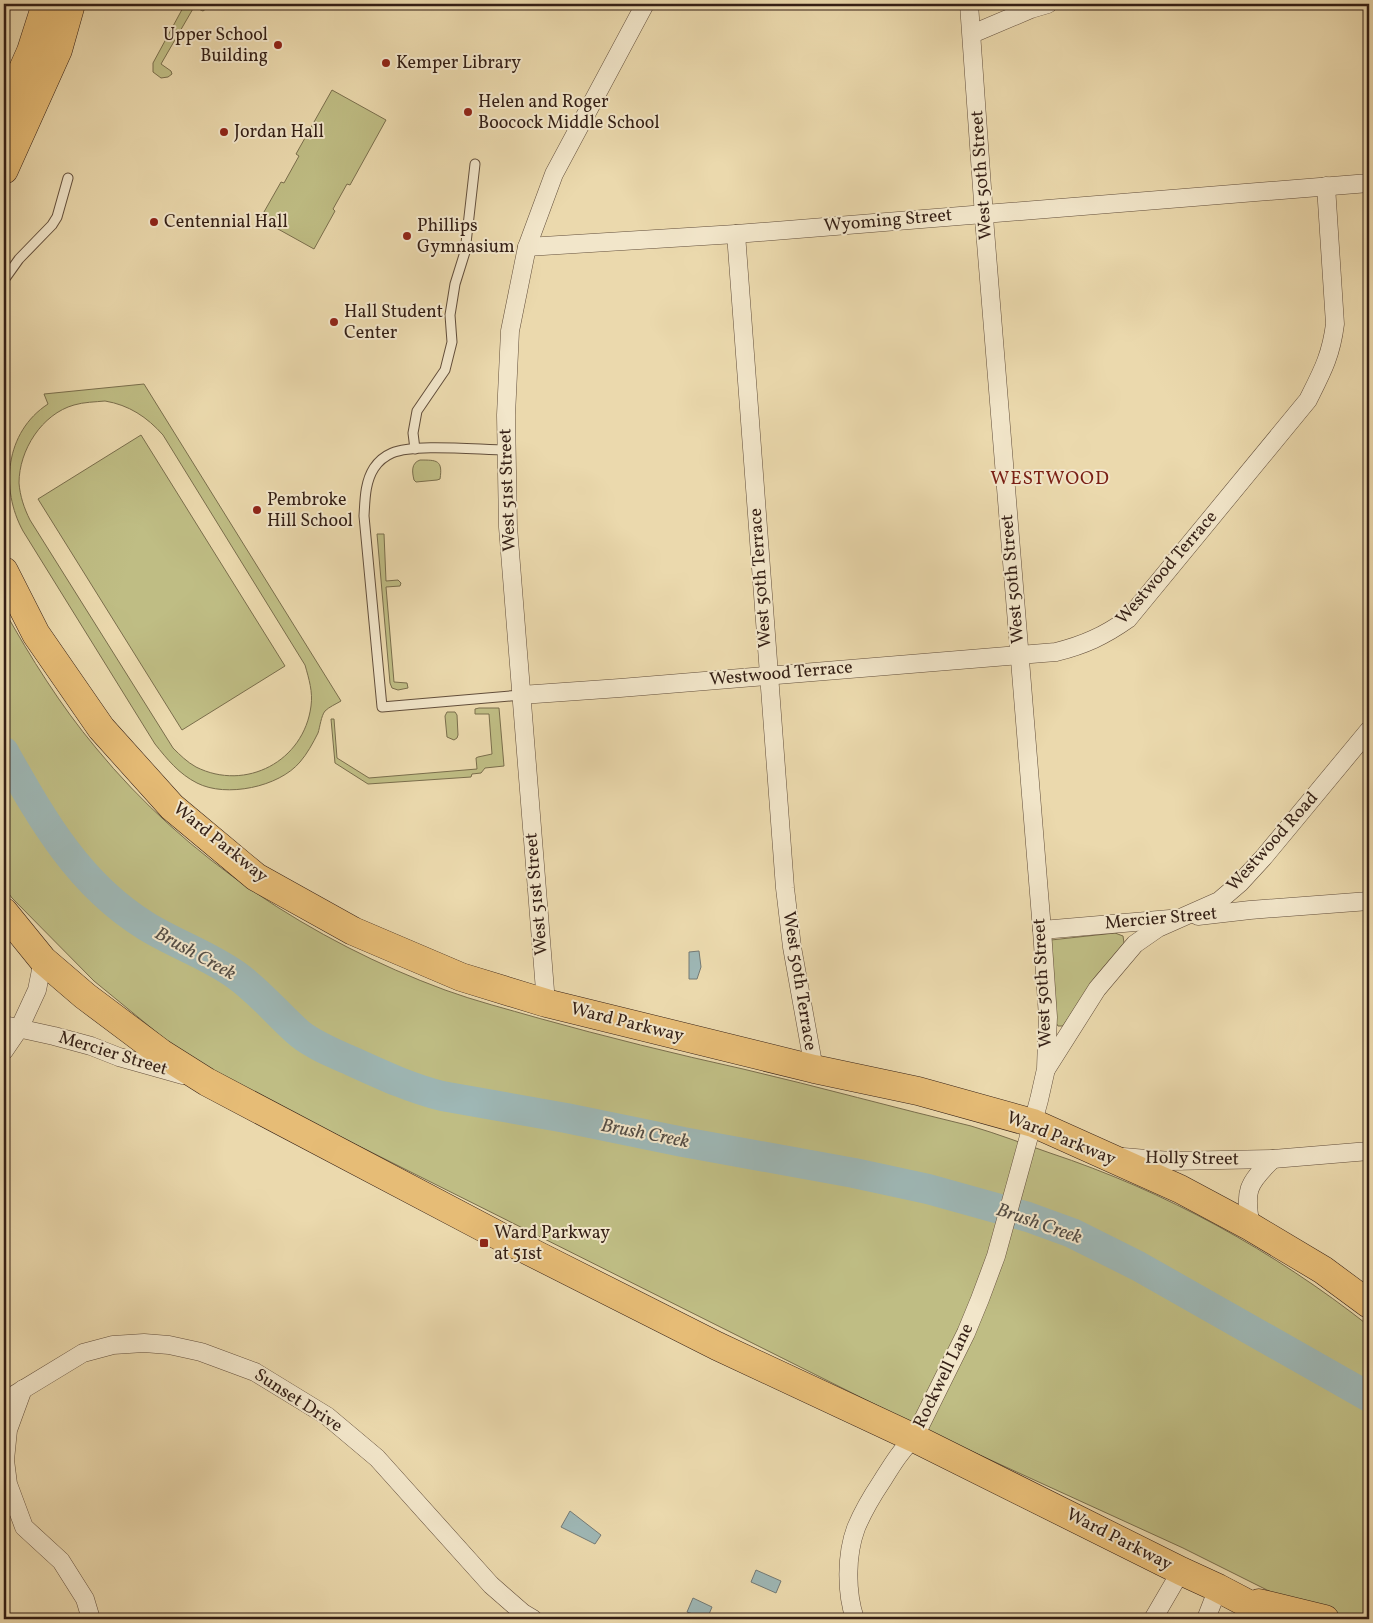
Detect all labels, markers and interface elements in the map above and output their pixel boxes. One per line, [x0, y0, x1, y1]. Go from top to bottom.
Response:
place label: Upper School Building [163, 23, 268, 69]
marker: Upper School Building [272, 39, 284, 51]
place label: Kemper Library [396, 51, 521, 76]
marker: Kemper Library [380, 57, 392, 69]
place label: Helen and Roger Boocock Middle School [478, 90, 660, 136]
marker: Helen and Roger Boocock Middle School [462, 106, 474, 118]
street label: West 50th Street [965, 109, 999, 241]
place label: Jordan Hall [234, 120, 324, 145]
marker: Jordan Hall [218, 126, 230, 138]
street label: Wyoming Street [823, 203, 953, 239]
place label: Centennial Hall [164, 210, 288, 235]
place label: Phillips Gymnasium [417, 214, 515, 260]
marker: Centennial Hall [148, 216, 160, 228]
marker: Phillips Gymnasium [401, 230, 413, 242]
place label: Hall Student Center [344, 300, 443, 346]
marker: Hall Student Center [328, 316, 340, 328]
street label: West 51st Street [493, 428, 523, 552]
district label: WESTWOOD [990, 466, 1110, 492]
place label: Pembroke Hill School [267, 488, 353, 534]
marker: Pembroke Hill School [251, 504, 263, 516]
street label: Westwood Terrace [1110, 506, 1224, 630]
street label: West 50th Terrace [744, 507, 778, 649]
street label: West 50th Street [995, 513, 1031, 645]
street label: Westwood Terrace [708, 655, 854, 693]
street label: Westwood Road [1221, 787, 1325, 897]
street label: Ward Parkway [167, 797, 273, 889]
street label: West 51st Street [519, 832, 555, 956]
street label: Mercier Street [1104, 902, 1218, 936]
street label: West 50th Terrace [776, 910, 822, 1052]
street label: West 50th Street [1027, 918, 1059, 1048]
water label: Brush Creek [150, 921, 241, 987]
street label: Ward Parkway [568, 997, 687, 1049]
street label: Mercier Street [55, 1026, 171, 1082]
street label: Ward Parkway [1003, 1106, 1120, 1172]
water label: Brush Creek [599, 1113, 692, 1155]
street label: Holly Street [1145, 1146, 1239, 1172]
water label: Brush Creek [993, 1197, 1086, 1251]
place label: Ward Parkway at 51st [494, 1221, 610, 1267]
marker: Ward Parkway at 51st [478, 1237, 490, 1249]
street label: Rockwell Lane [908, 1319, 980, 1433]
street label: Sunset Drive [249, 1363, 347, 1439]
street label: Ward Parkway [1062, 1503, 1177, 1578]

